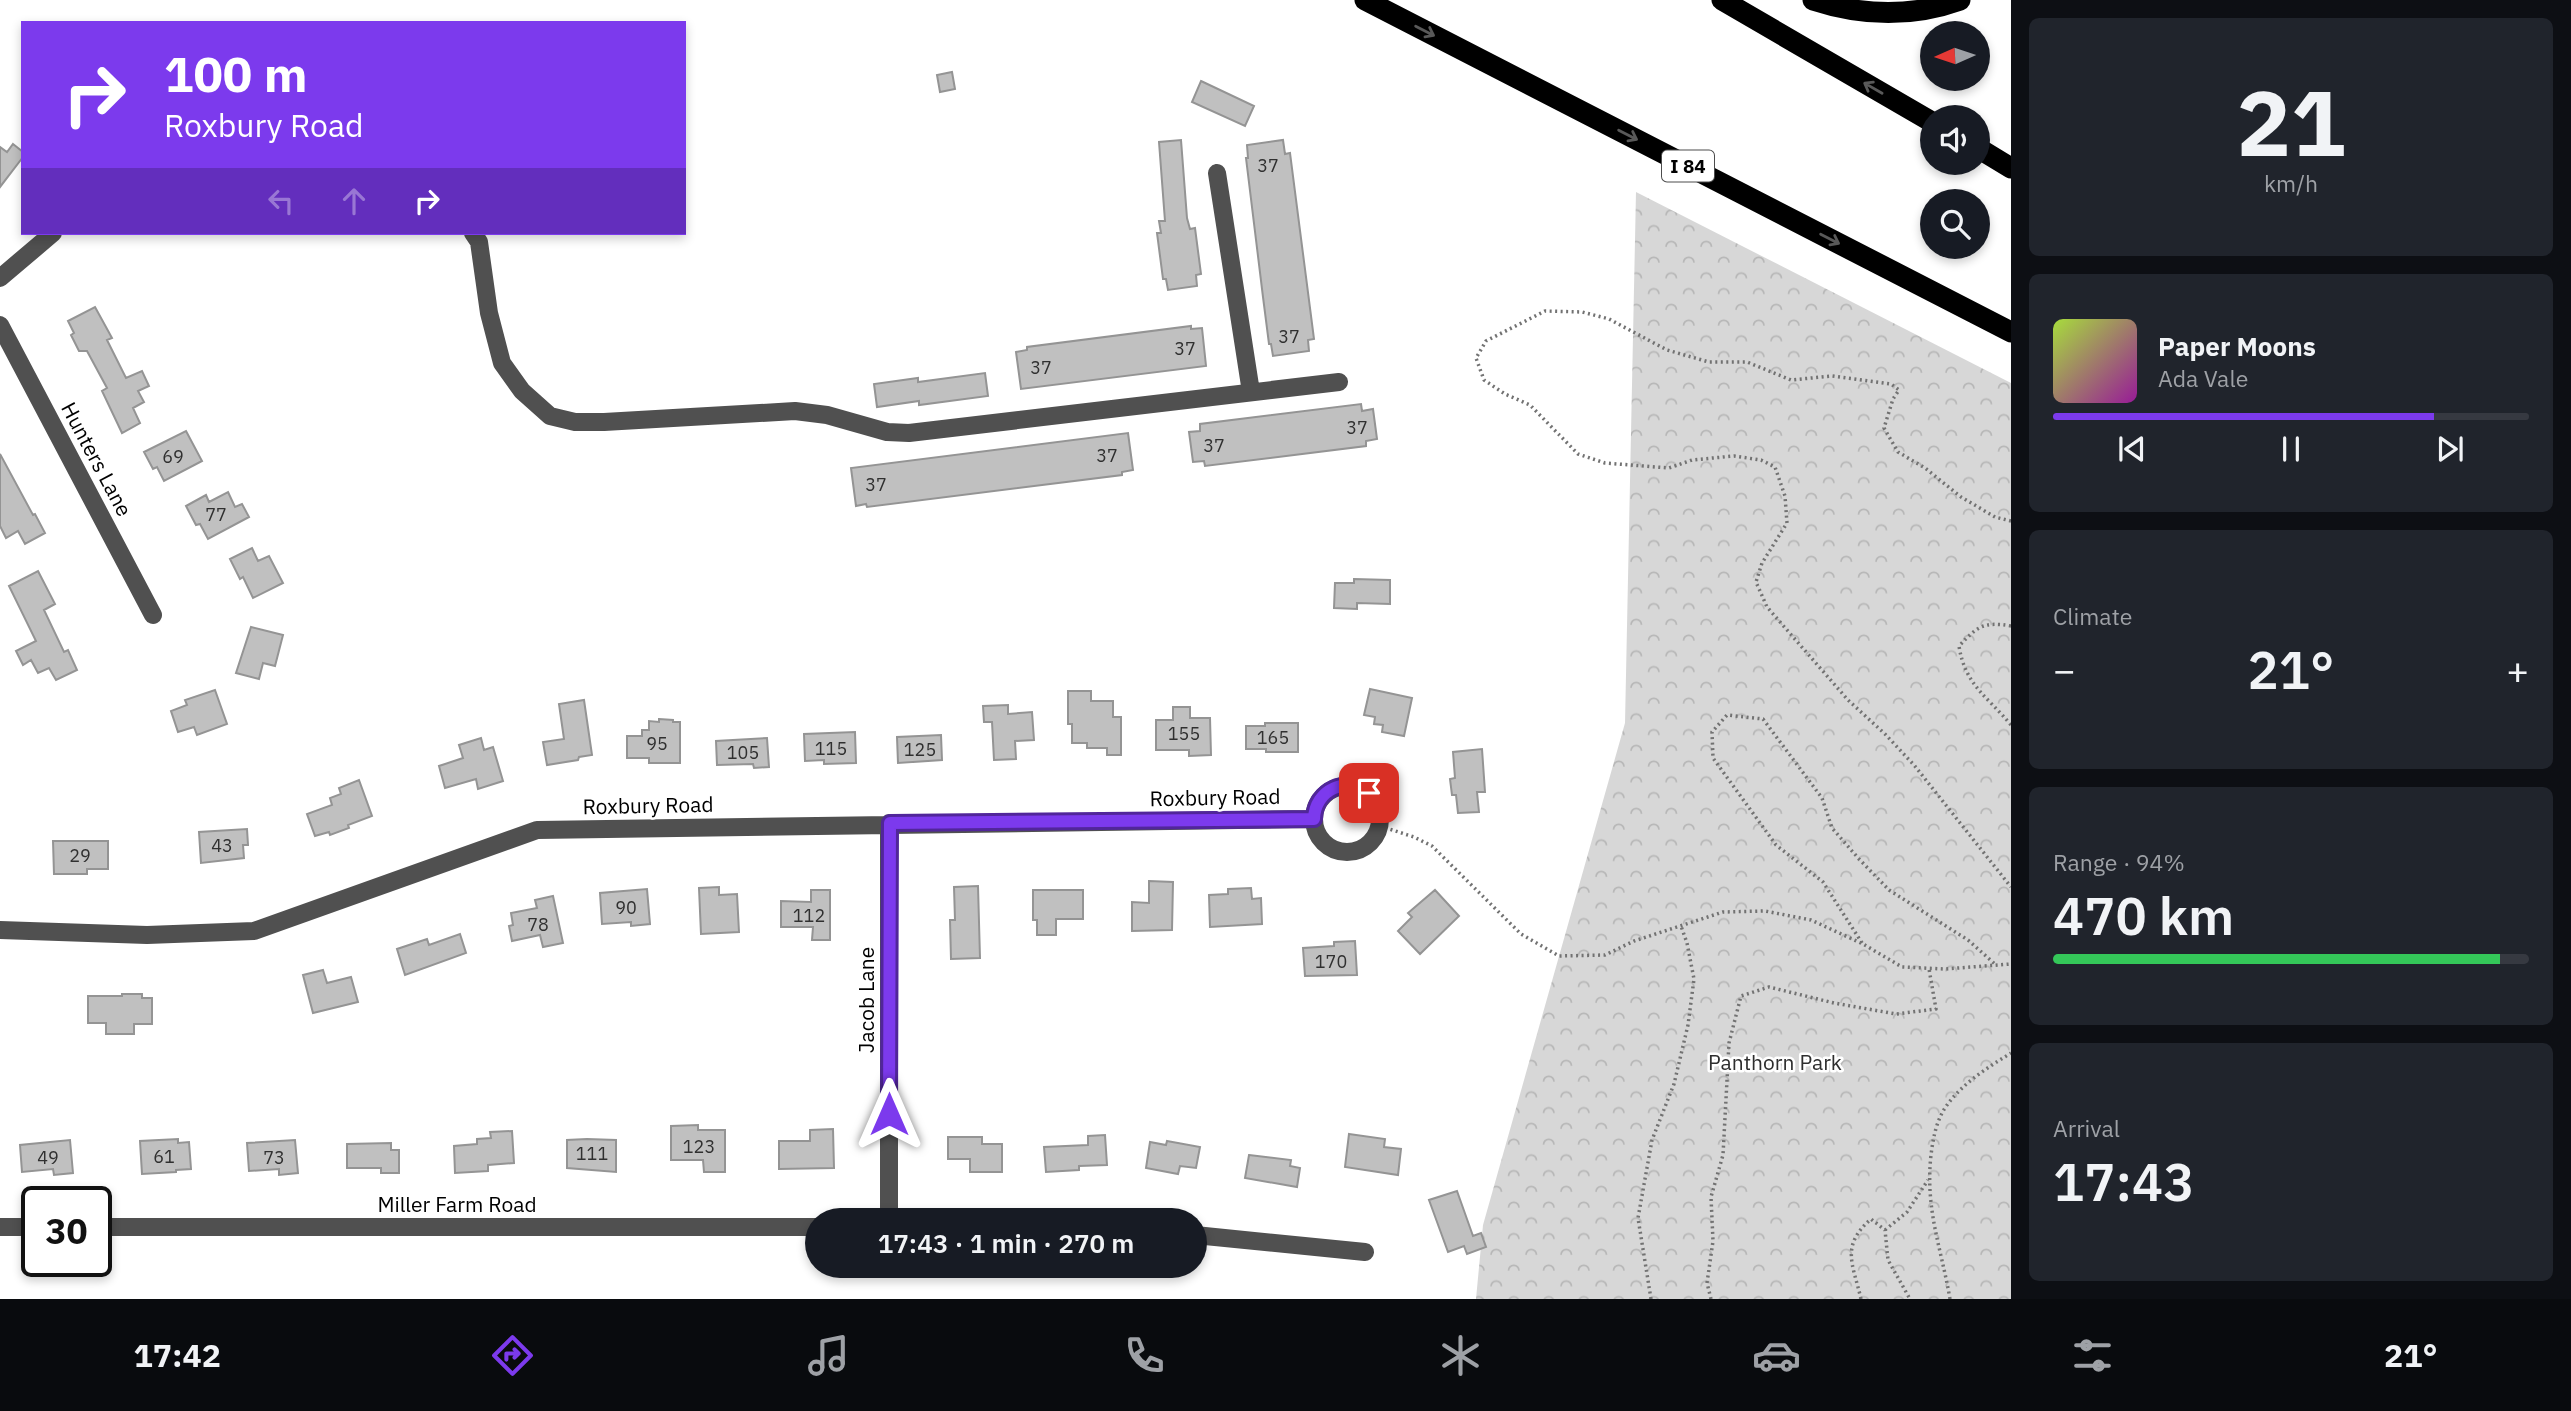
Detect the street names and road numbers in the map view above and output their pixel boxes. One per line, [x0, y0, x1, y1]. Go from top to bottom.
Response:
road number: I 84 [1662, 150, 1714, 182]
street label: Hunters Lane [55, 397, 139, 521]
street label: Roxbury Road [1149, 782, 1281, 812]
street label: Roxbury Road [582, 790, 714, 820]
street label: Jacob Lane [852, 947, 880, 1053]
street label: Miller Farm Road [377, 1190, 537, 1218]

